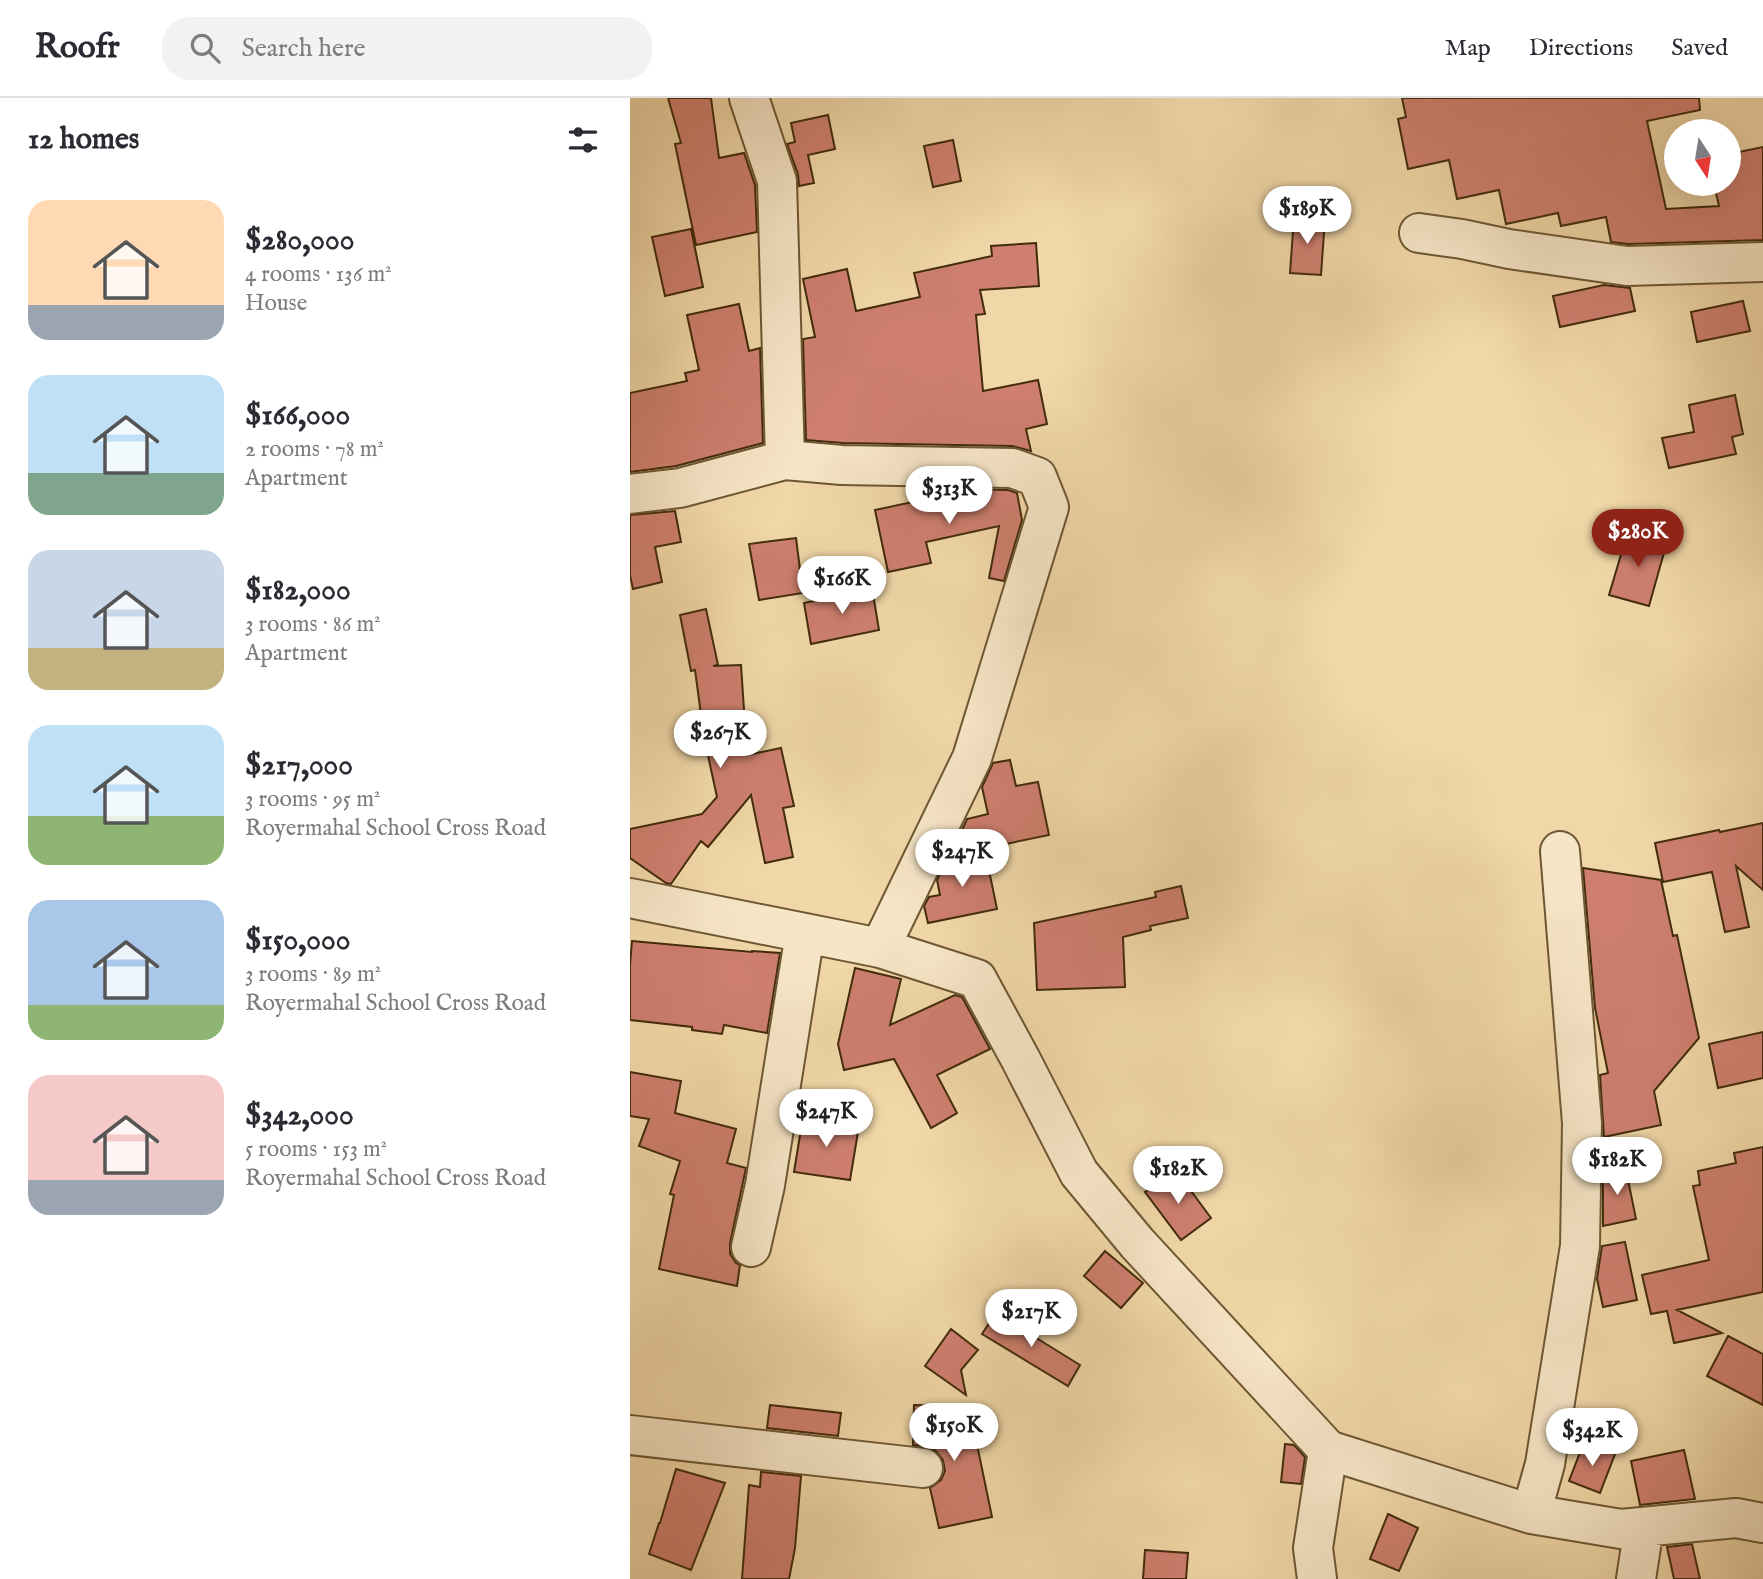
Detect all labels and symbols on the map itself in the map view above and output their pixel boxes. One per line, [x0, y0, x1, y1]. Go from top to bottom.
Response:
north arrow [1664, 119, 1741, 196]
pin: $189K [1258, 186, 1356, 246]
pin: $313K [900, 466, 998, 526]
pin: $280K [1589, 510, 1687, 569]
pin: $166K [793, 556, 891, 616]
pin: $267K [671, 710, 769, 770]
pin: $247K [913, 830, 1011, 889]
pin: $247K [777, 1090, 875, 1149]
pin: $182K [1568, 1138, 1666, 1197]
pin: $182K [1129, 1146, 1227, 1206]
pin: $217K [982, 1290, 1080, 1349]
pin: $150K [905, 1404, 1003, 1463]
pin: $342K [1543, 1408, 1641, 1468]

